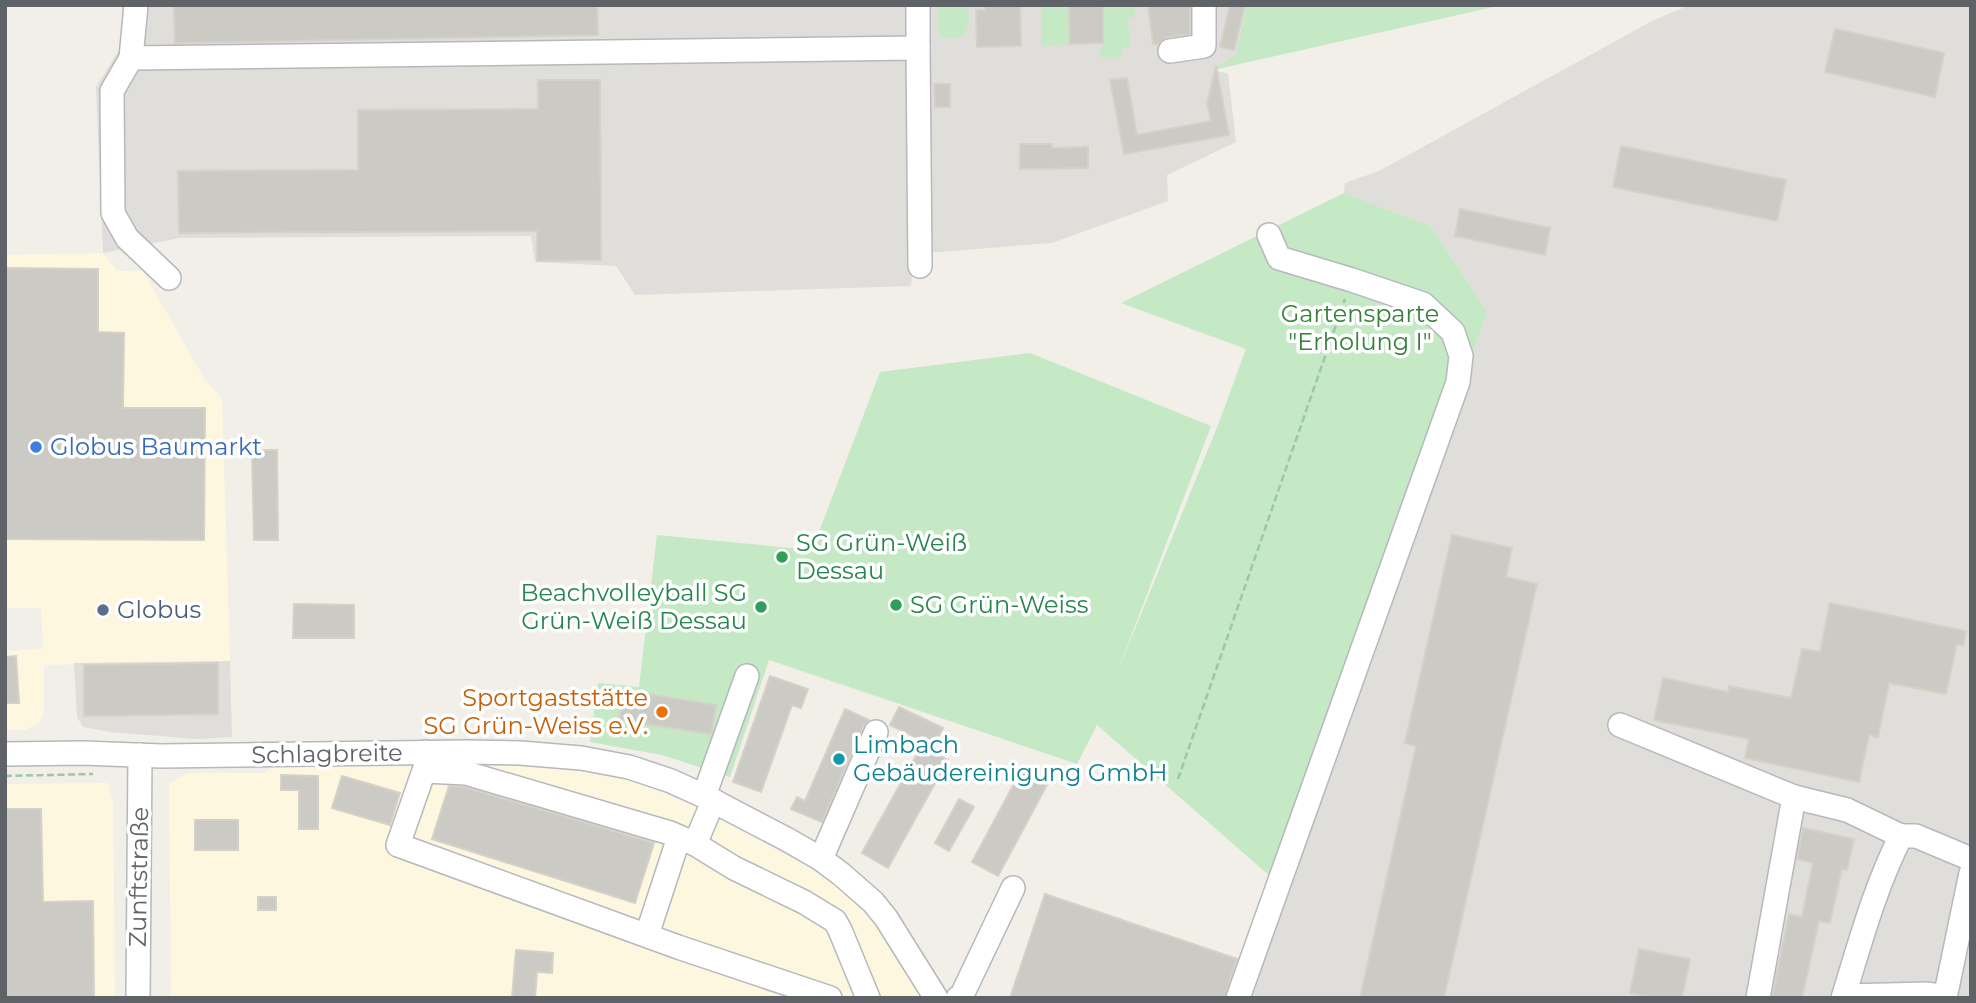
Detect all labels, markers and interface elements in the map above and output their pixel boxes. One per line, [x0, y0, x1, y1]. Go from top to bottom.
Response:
park label: Gartensparte "Erholung I" [1281, 299, 1439, 356]
place label: Globus Baumarkt [50, 432, 262, 461]
marker: Globus Baumarkt [28, 439, 44, 455]
place label: SG Grün-Weiß Dessau [796, 528, 967, 585]
marker: SG Grün-Weiß Dessau [774, 549, 790, 565]
place label: Beachvolleyball SG Grün-Weiß Dessau [520, 578, 747, 635]
place label: SG Grün-Weiss [910, 590, 1088, 619]
place label: Globus [117, 595, 201, 624]
marker: SG Grün-Weiss [888, 597, 904, 613]
marker: Beachvolleyball SG Grün-Weiß Dessau [753, 599, 769, 615]
marker: Globus [95, 602, 111, 618]
place label: Sportgaststätte SG Grün-Weiss e.V. [424, 683, 648, 740]
marker: Sportgaststätte SG Grün-Weiss e.V. [654, 704, 670, 720]
place label: Limbach Gebäudereinigung GmbH [853, 730, 1168, 787]
street label: Schlagbreite [251, 738, 403, 769]
marker: Limbach Gebäudereinigung GmbH [831, 751, 847, 767]
street label: Zunftstraße [123, 807, 154, 947]

